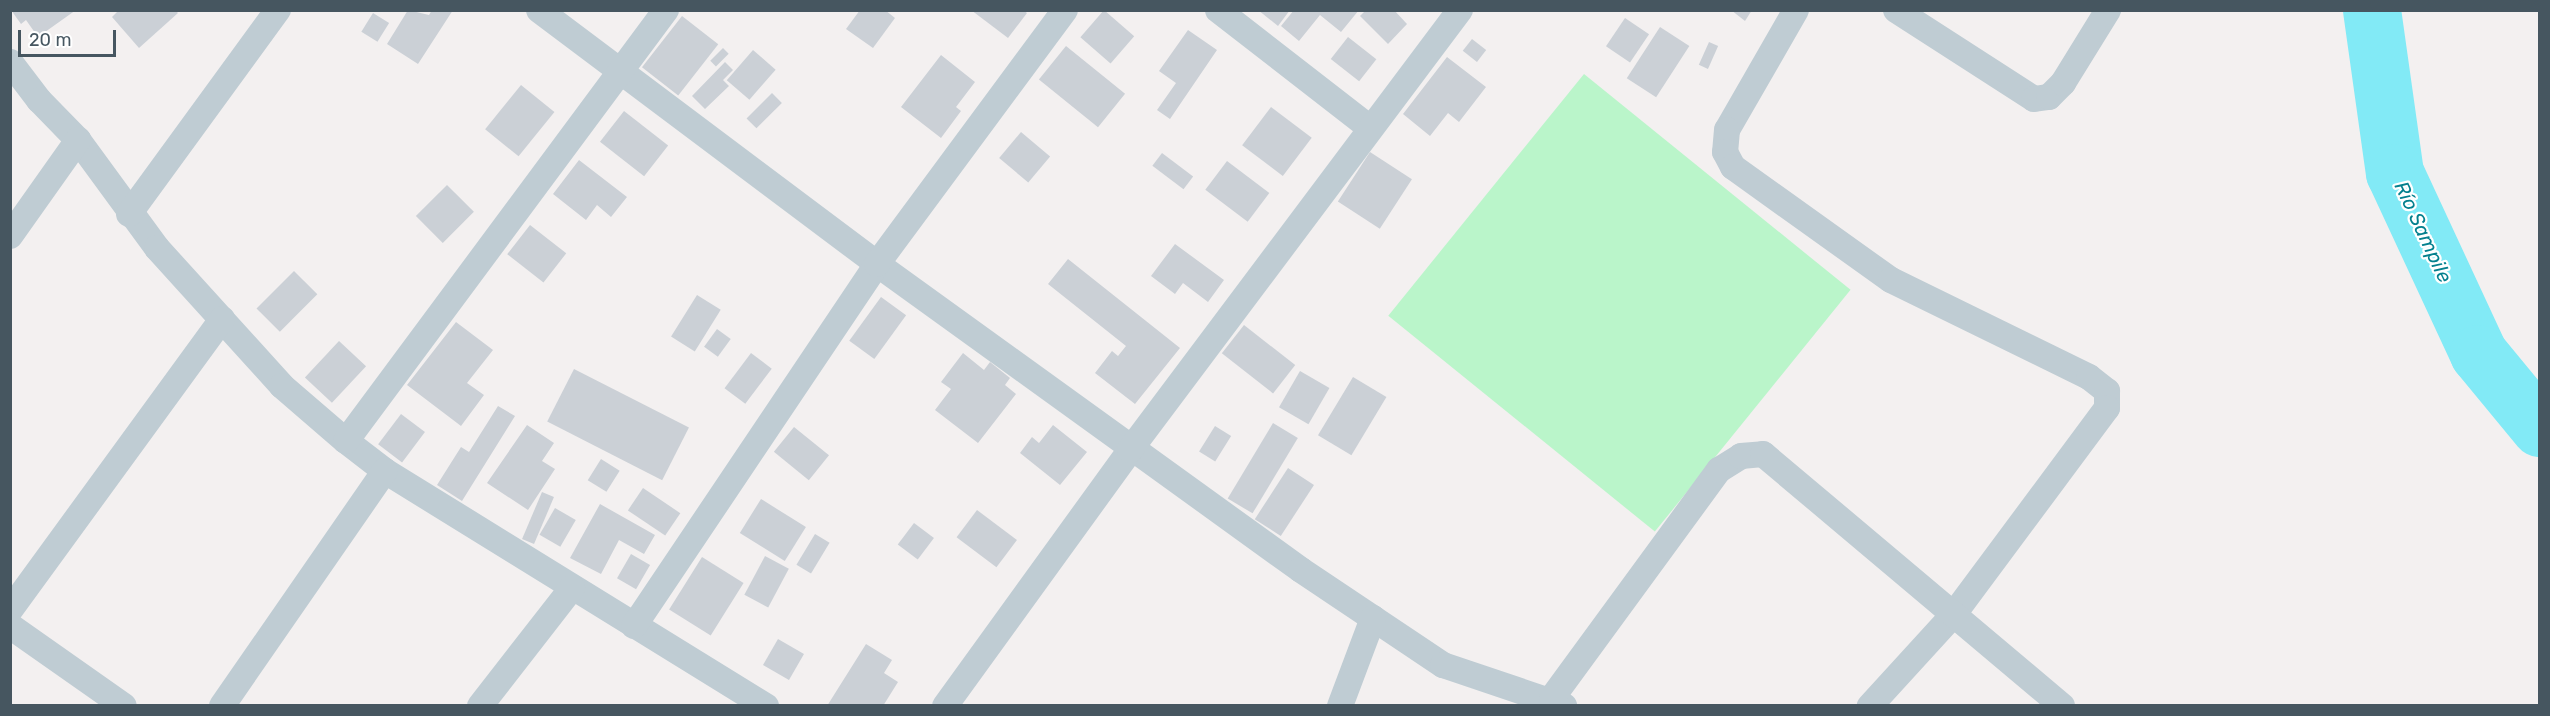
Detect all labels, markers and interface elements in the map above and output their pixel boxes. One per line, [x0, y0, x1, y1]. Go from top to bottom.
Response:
scale bar [21, 18, 118, 56]
text: 20 m [29, 29, 71, 51]
water label: Río Sampile [2389, 177, 2457, 287]

